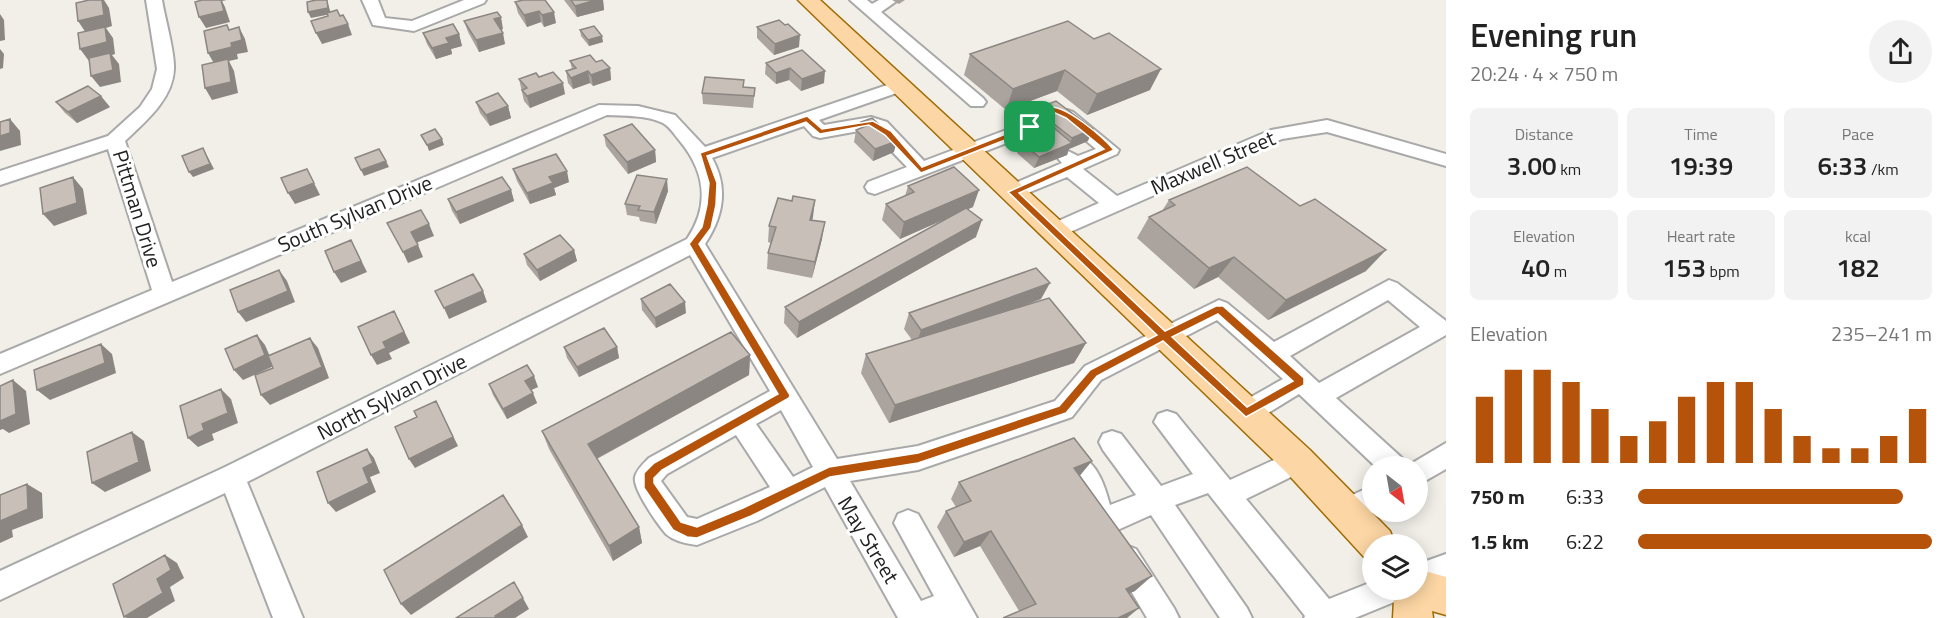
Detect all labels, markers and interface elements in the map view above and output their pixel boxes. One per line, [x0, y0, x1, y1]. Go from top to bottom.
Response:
text: Evening run [1470, 10, 1637, 60]
button: share [1869, 20, 1932, 83]
text: 20:24 · 4 × 750 m [1470, 58, 1618, 89]
pin [1004, 101, 1055, 152]
icon: arrive [1013, 110, 1046, 143]
street label: Maxwell Street [1145, 121, 1280, 203]
text: Distance [1515, 122, 1573, 146]
text: Time [1684, 122, 1718, 146]
text: Pace [1842, 122, 1874, 146]
street label: Pittman Drive [105, 146, 171, 272]
text: 3.00 [1507, 146, 1557, 185]
text: 19:39 [1669, 146, 1733, 185]
text: 6:33 [1817, 146, 1867, 185]
text: km [1557, 157, 1581, 181]
text: /km [1867, 157, 1899, 181]
street label: South Sylvan Drive [272, 166, 437, 260]
text: Elevation [1513, 224, 1575, 248]
text: Heart rate [1667, 224, 1735, 248]
text: kcal [1845, 224, 1871, 248]
text: 40 [1521, 248, 1550, 287]
text: 153 [1662, 248, 1706, 287]
text: 182 [1836, 248, 1880, 287]
text: m [1550, 259, 1567, 283]
text: bpm [1706, 259, 1740, 283]
text: Elevation [1470, 318, 1548, 349]
text: 235–241 m [1831, 318, 1932, 349]
street label: North Sylvan Drive [311, 345, 472, 448]
north arrow [1362, 456, 1428, 522]
map controls [1362, 456, 1428, 600]
text: 750 m [1470, 481, 1525, 512]
text: 6:33 [1566, 481, 1604, 512]
street label: May Street [830, 490, 908, 590]
text: 1.5 km [1470, 526, 1529, 557]
text: 6:22 [1566, 526, 1604, 557]
button: layers [1362, 534, 1428, 600]

